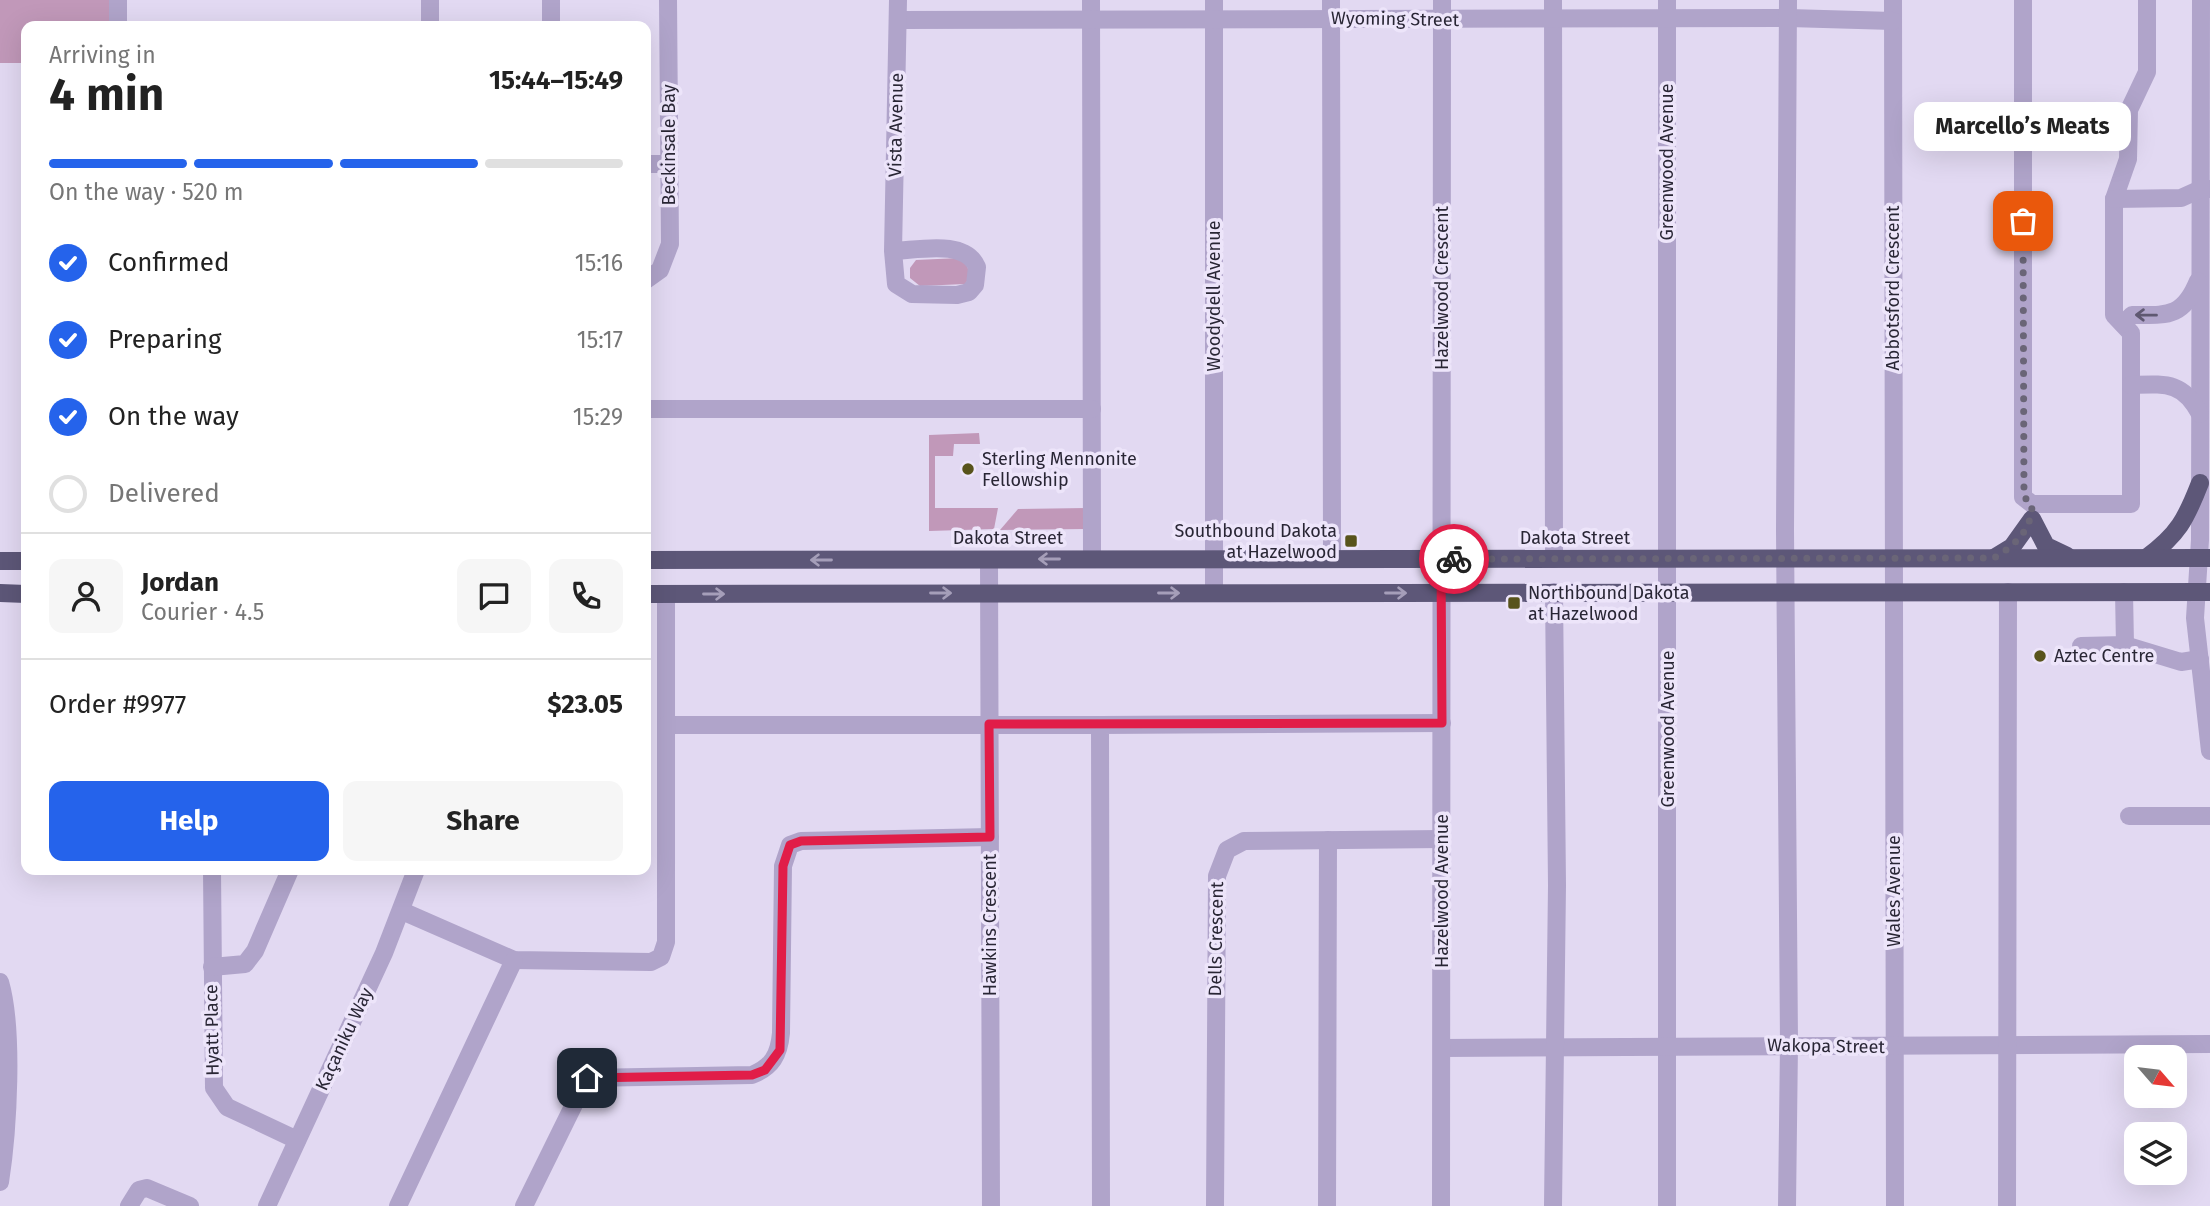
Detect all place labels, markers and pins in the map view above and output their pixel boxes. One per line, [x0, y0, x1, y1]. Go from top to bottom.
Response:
callout: Marcello’s Meats [1914, 102, 2132, 151]
pin [1993, 191, 2053, 251]
place label: Sterling Mennonite Fellowship [982, 448, 1137, 491]
marker: Sterling Mennonite Fellowship [960, 461, 976, 477]
place label: Southbound Dakota at Hazelwood [1174, 520, 1337, 563]
marker: Southbound Dakota at Hazelwood [1343, 533, 1359, 549]
place label: Northbound Dakota at Hazelwood [1528, 582, 1690, 625]
marker: Northbound Dakota at Hazelwood [1506, 595, 1522, 611]
place label: Aztec Centre [2054, 645, 2154, 667]
marker: Aztec Centre [2032, 648, 2048, 664]
pin [557, 1048, 617, 1108]

